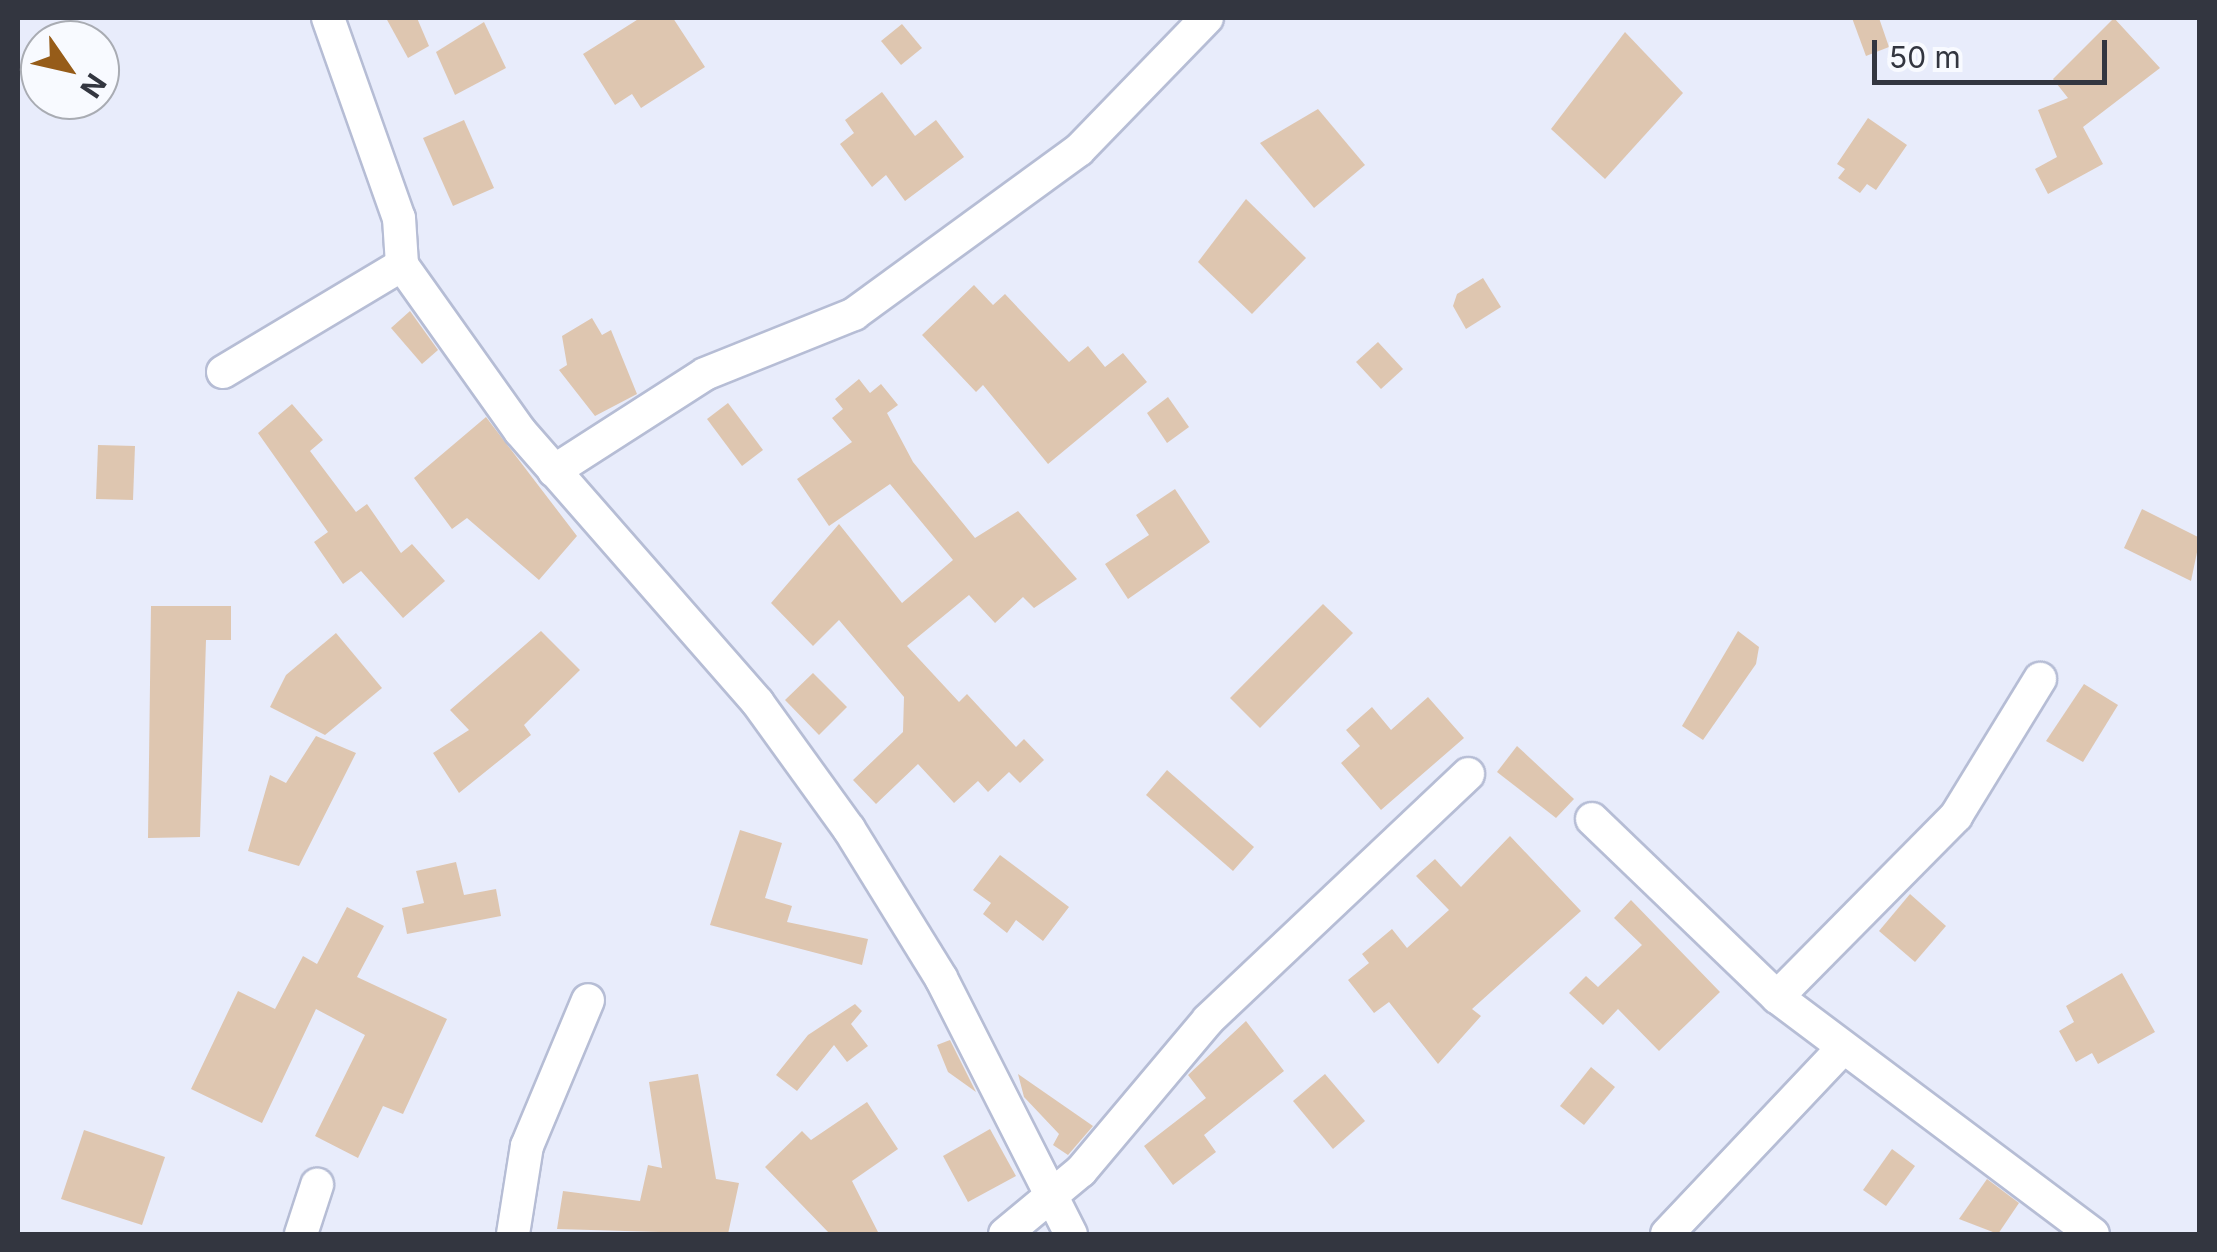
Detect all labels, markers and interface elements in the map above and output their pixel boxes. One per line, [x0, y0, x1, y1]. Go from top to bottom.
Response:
north arrow [20, 20, 120, 120]
scale bar [1877, 20, 2112, 82]
text: 50 m [1889, 39, 1961, 75]
text: N [73, 67, 113, 104]

